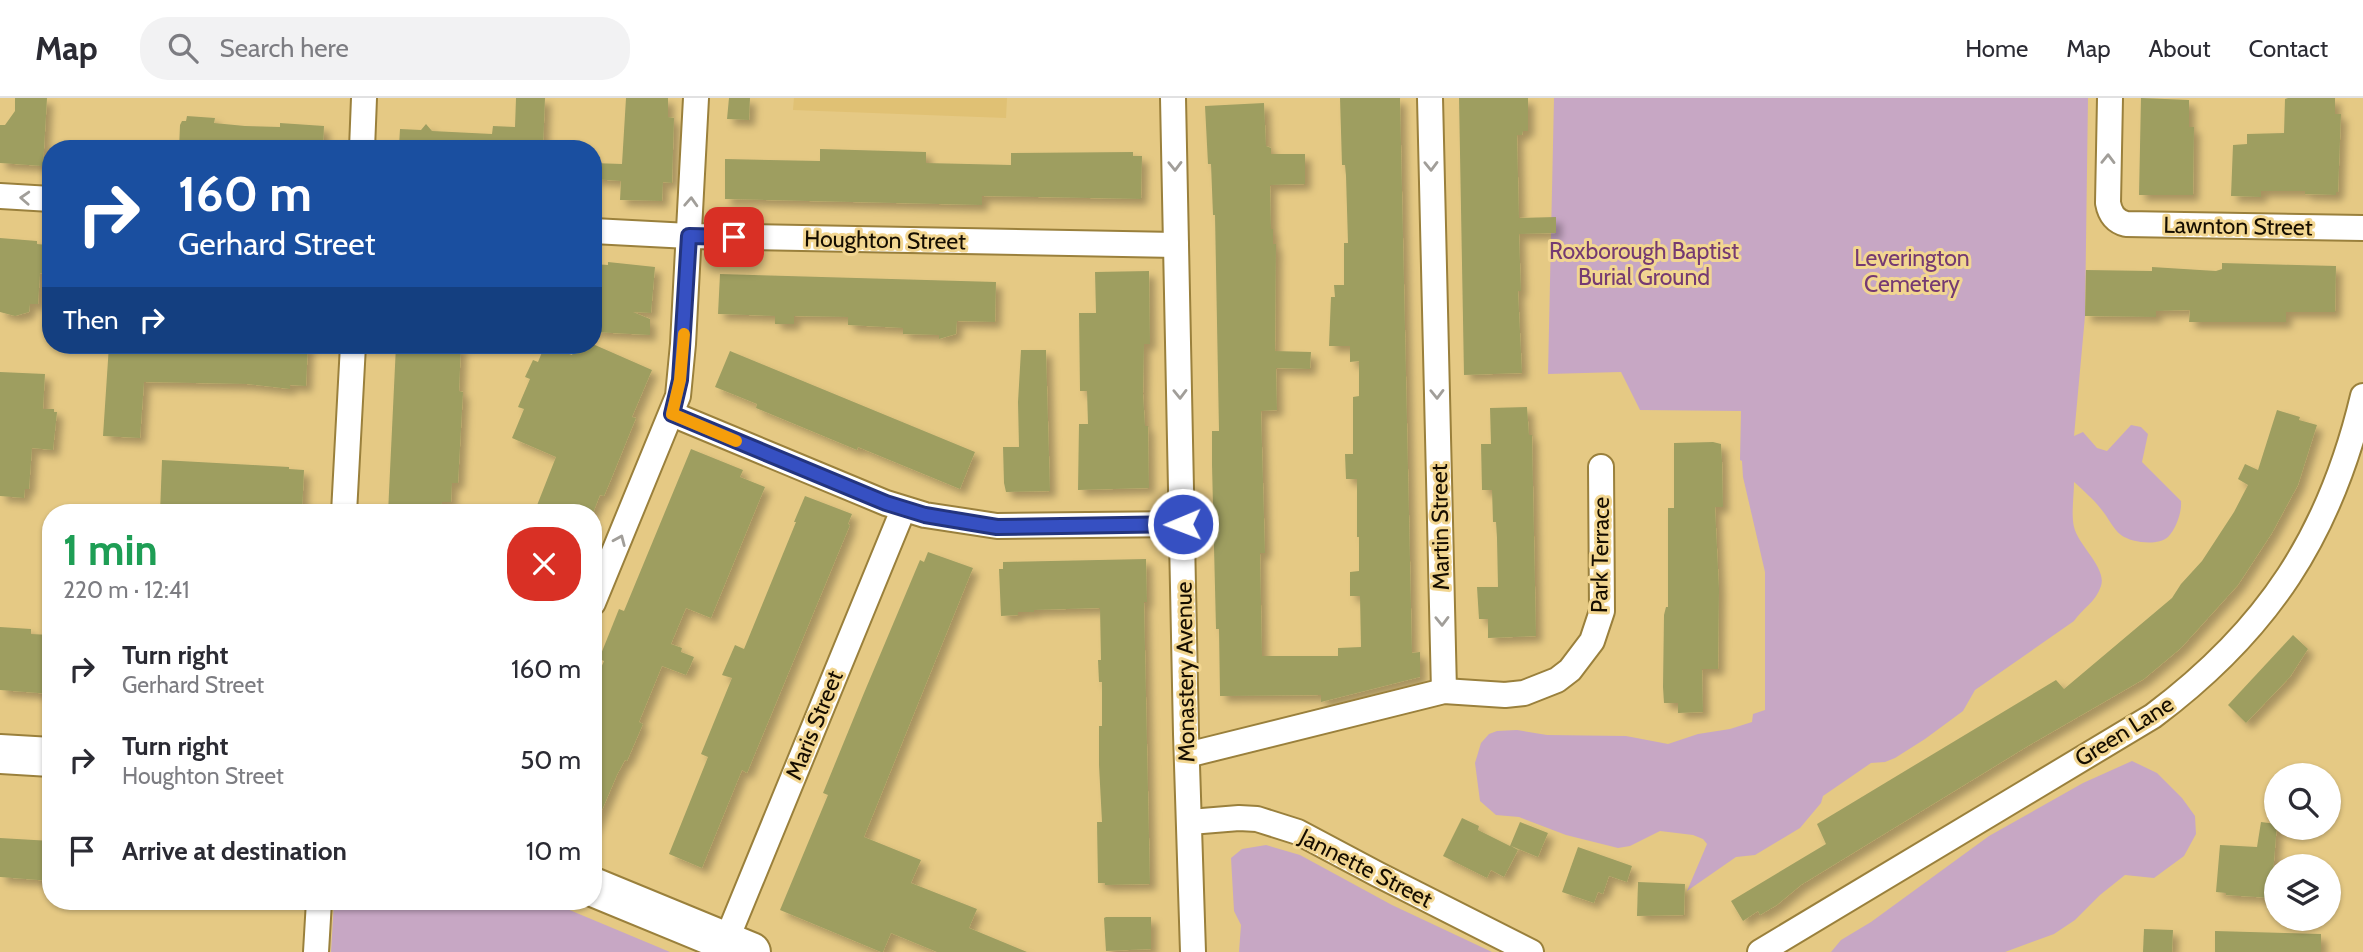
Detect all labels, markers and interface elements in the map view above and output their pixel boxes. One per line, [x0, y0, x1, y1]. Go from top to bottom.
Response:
search box [140, 17, 630, 80]
text: Map [35, 28, 98, 68]
icon: search [164, 29, 202, 67]
text: Search here [220, 32, 349, 64]
text: Home [1965, 34, 2028, 63]
text: Map [2066, 34, 2111, 63]
text: About [2149, 34, 2211, 63]
text: Contact [2249, 34, 2328, 63]
one-way arrow [2101, 153, 2116, 164]
one-way arrow [1167, 161, 1182, 172]
one-way arrow [1423, 161, 1439, 172]
text: 160 m [178, 164, 312, 223]
icon: right [63, 168, 154, 259]
one-way arrow [20, 190, 31, 205]
one-way arrow [683, 196, 698, 207]
pin [704, 207, 764, 267]
street label: Lawnton Street [2163, 211, 2313, 241]
icon: arrive [715, 218, 753, 256]
text: Gerhard Street [178, 224, 375, 263]
street label: Houghton Street [804, 225, 966, 255]
park label: Roxborough Baptist Burial Ground [1549, 237, 1739, 291]
park label: Leverington Cemetery [1854, 244, 1970, 298]
icon: right [133, 301, 171, 339]
text: Then [63, 304, 119, 336]
one-way arrow [1173, 388, 1188, 399]
one-way arrow [1429, 388, 1444, 399]
street label: Martin Street [1425, 463, 1455, 591]
position arrow [1146, 487, 1220, 561]
street label: Park Terrace [1585, 496, 1615, 613]
text: 1 min [63, 524, 158, 576]
button: close [507, 527, 581, 601]
one-way arrow [611, 534, 625, 546]
text: 220 m · 12:41 [63, 576, 189, 604]
street label: Monastery Avenue [1169, 581, 1201, 763]
one-way arrow [1434, 616, 1450, 627]
text: Turn right [122, 639, 228, 671]
icon: right [63, 650, 101, 688]
text: 160 m [511, 653, 581, 685]
street label: Maris Street [779, 666, 849, 784]
text: Gerhard Street [122, 671, 264, 699]
street label: Green Lane [2069, 690, 2179, 772]
text: Turn right [122, 730, 228, 762]
icon: right [63, 741, 101, 779]
text: 50 m [520, 744, 581, 776]
text: Houghton Street [122, 762, 284, 790]
map controls [2264, 763, 2341, 931]
button: search [2264, 763, 2341, 840]
street label: Jannette Street [1294, 822, 1437, 914]
icon: arrive [63, 832, 101, 870]
text: Arrive at destination [122, 835, 347, 867]
text: 10 m [526, 835, 581, 867]
button: layers [2264, 854, 2341, 931]

